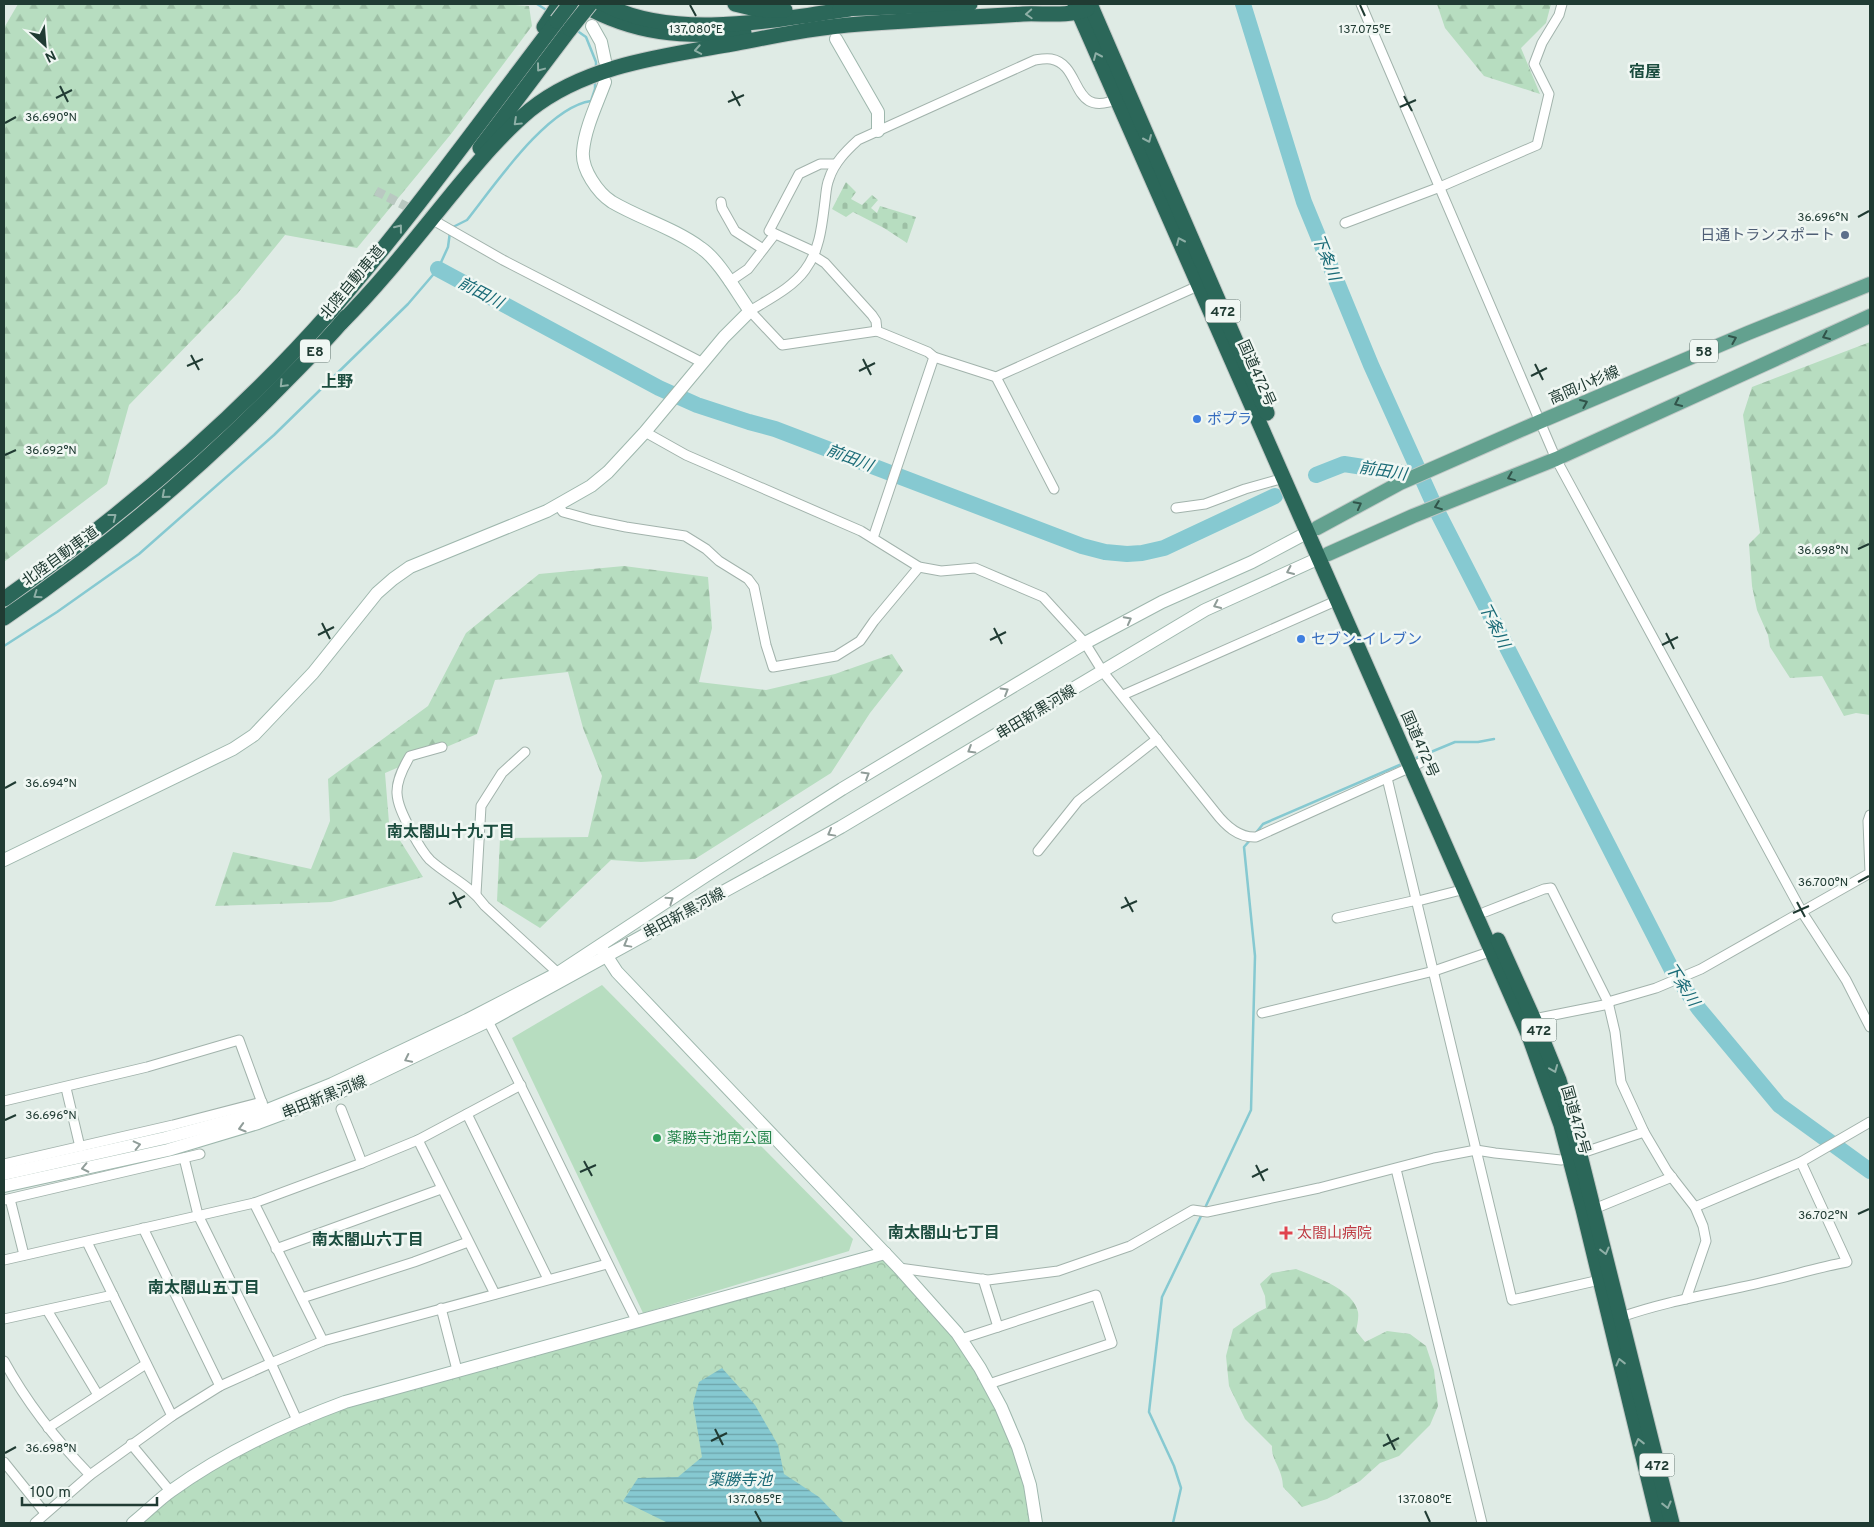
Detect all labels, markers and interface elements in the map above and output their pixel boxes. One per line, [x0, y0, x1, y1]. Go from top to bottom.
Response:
one-way arrow [1025, 8, 1033, 19]
north arrow [20, 20, 70, 70]
text: 137.080°E [669, 22, 723, 38]
text: 137.075°E [1339, 22, 1391, 38]
one-way arrow [694, 44, 702, 54]
text: N [42, 45, 58, 65]
one-way arrow [1093, 52, 1104, 61]
one-way arrow [538, 62, 546, 71]
district label: 宿屋 [1629, 63, 1661, 83]
text: 36.690°N [25, 110, 77, 126]
one-way arrow [514, 116, 523, 125]
one-way arrow [1142, 134, 1153, 143]
text: 36.696°N [1797, 210, 1849, 226]
one-way arrow [393, 225, 401, 234]
place label: 日通トランスポート [1700, 227, 1835, 246]
marker: 日通トランスポート [1839, 229, 1851, 241]
water label: 下条川 [1307, 232, 1344, 286]
one-way arrow [1175, 237, 1186, 246]
street label: 北陸自動車道 [316, 242, 389, 324]
water label: 前田川 [454, 274, 508, 315]
road number: 472 [1206, 300, 1240, 322]
one-way arrow [1822, 329, 1831, 340]
one-way arrow [1728, 335, 1737, 345]
street label: 国道472号 [1233, 337, 1279, 410]
road number: E8 [300, 340, 330, 362]
road number: 58 [1690, 340, 1718, 362]
street label: 高岡小杉線 [1546, 363, 1623, 410]
district label: 上野 [321, 373, 353, 393]
one-way arrow [280, 378, 289, 387]
one-way arrow [1674, 396, 1683, 406]
one-way arrow [1579, 398, 1588, 409]
place label: ポプラ [1207, 411, 1252, 430]
marker: ポプラ [1191, 413, 1203, 425]
water label: 前田川 [823, 441, 877, 478]
text: 36.692°N [25, 443, 77, 459]
water label: 前田川 [1357, 458, 1410, 486]
one-way arrow [1507, 472, 1515, 482]
one-way arrow [161, 489, 170, 498]
one-way arrow [1434, 500, 1443, 510]
one-way arrow [1353, 502, 1362, 512]
one-way arrow [107, 515, 116, 523]
street label: 北陸自動車道 [18, 522, 103, 591]
text: 36.698°N [1797, 543, 1849, 559]
one-way arrow [1286, 565, 1295, 575]
one-way arrow [33, 589, 43, 598]
one-way arrow [1213, 599, 1222, 609]
water label: 下条川 [1473, 600, 1514, 654]
one-way arrow [1123, 617, 1132, 627]
place label: セブン-イレブン [1311, 631, 1422, 650]
marker: セブン-イレブン [1295, 633, 1307, 645]
street label: 串田新黒河線 [993, 682, 1080, 745]
one-way arrow [999, 688, 1008, 698]
street label: 国道472号 [1396, 708, 1442, 781]
one-way arrow [968, 744, 977, 754]
one-way arrow [860, 771, 869, 781]
text: 36.694°N [25, 776, 77, 792]
district label: 南太閤山十九丁目 [387, 823, 515, 843]
one-way arrow [828, 826, 837, 836]
text: 36.700°N [1798, 875, 1848, 891]
street label: 串田新黒河線 [641, 885, 729, 944]
one-way arrow [664, 897, 673, 906]
one-way arrow [623, 938, 632, 948]
water label: 下条川 [1660, 960, 1704, 1012]
road number: 472 [1522, 1018, 1556, 1042]
one-way arrow [404, 1053, 413, 1064]
one-way arrow [1548, 1064, 1559, 1073]
street label: 串田新黒河線 [279, 1073, 370, 1124]
street label: 国道472号 [1556, 1084, 1593, 1157]
text: 36.696°N [25, 1108, 77, 1124]
one-way arrow [239, 1122, 247, 1132]
place label: 薬勝寺池南公園 [667, 1130, 772, 1149]
marker: 薬勝寺池南公園 [651, 1132, 663, 1144]
one-way arrow [132, 1140, 141, 1151]
one-way arrow [80, 1162, 89, 1173]
text: 36.702°N [1798, 1208, 1848, 1224]
district label: 南太閤山七丁目 [888, 1224, 1000, 1244]
place label: 太閤山病院 [1297, 1225, 1372, 1244]
marker: 太閤山病院 [1279, 1226, 1293, 1240]
district label: 南太閤山六丁目 [312, 1231, 424, 1251]
one-way arrow [1599, 1247, 1610, 1256]
district label: 南太閤山五丁目 [148, 1279, 260, 1299]
one-way arrow [1615, 1357, 1626, 1366]
one-way arrow [1634, 1437, 1645, 1446]
text: 36.698°N [25, 1441, 77, 1457]
road number: 472 [1640, 1454, 1674, 1476]
water label: 薬勝寺池 [708, 1471, 774, 1491]
scale bar [22, 1474, 158, 1506]
text: 100 m [30, 1484, 71, 1503]
text: 137.085°E [728, 1492, 782, 1508]
text: 137.080°E [1398, 1492, 1452, 1508]
one-way arrow [1661, 1501, 1672, 1510]

